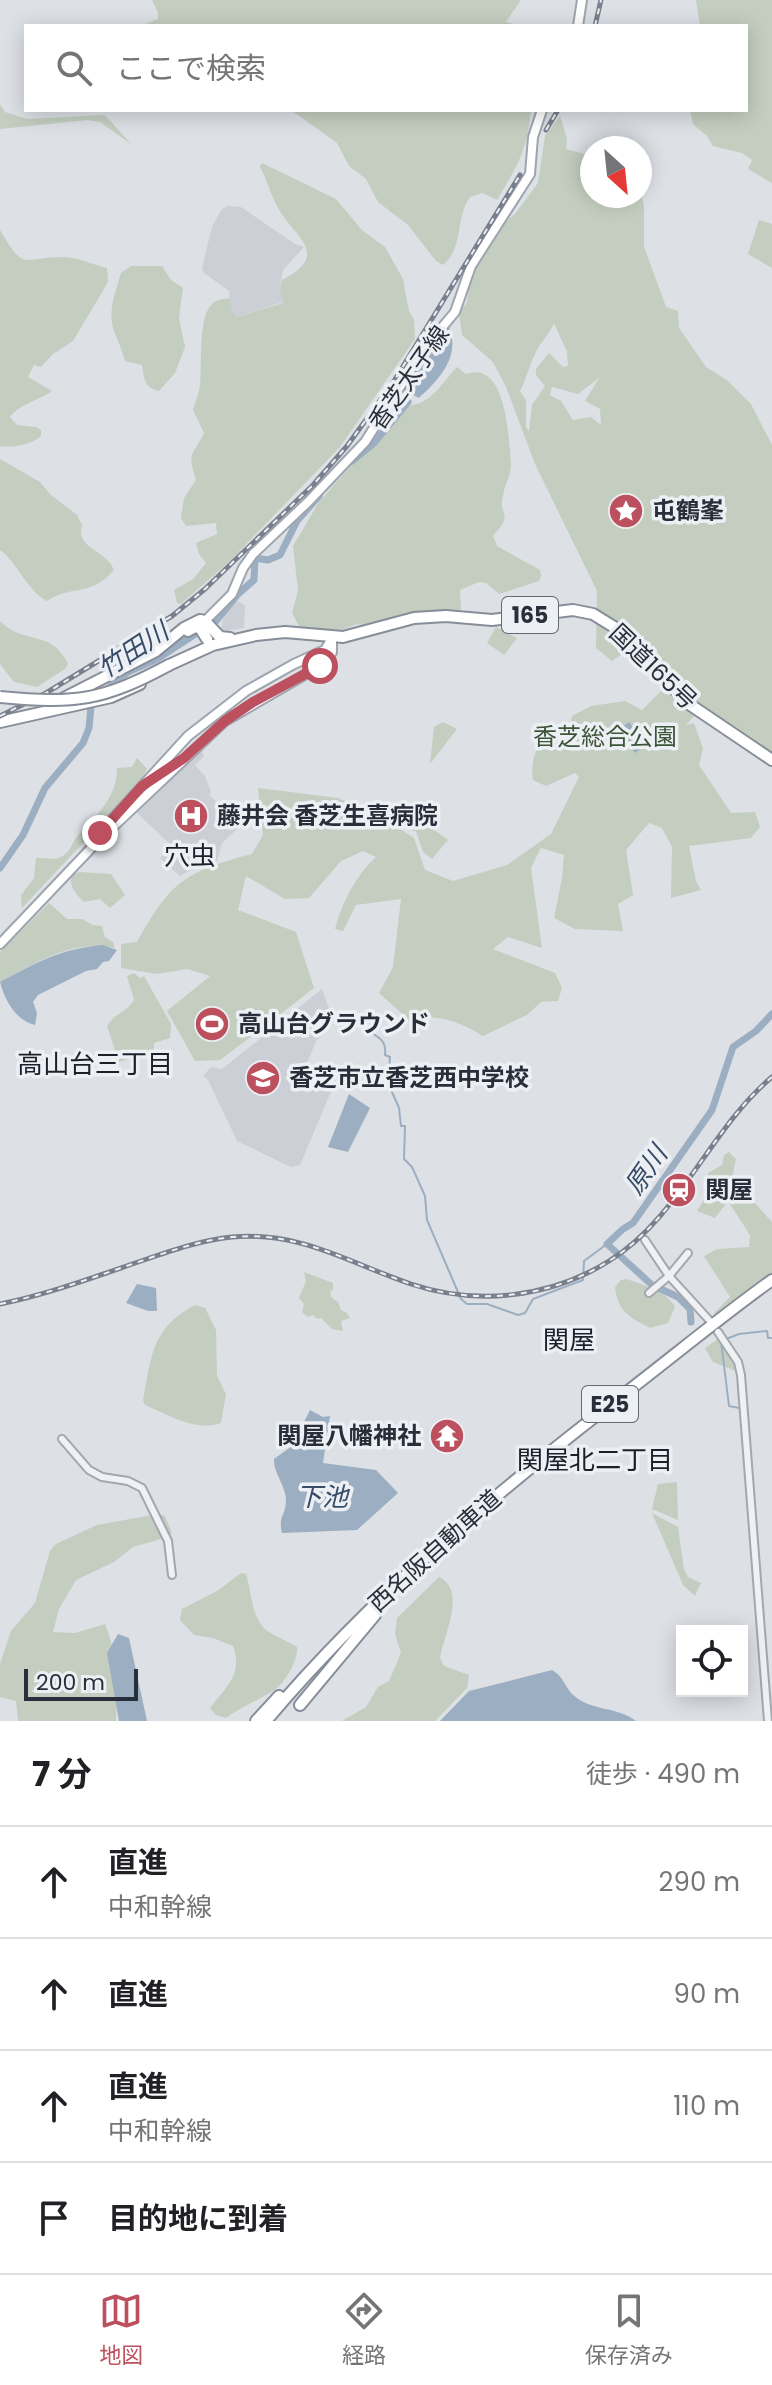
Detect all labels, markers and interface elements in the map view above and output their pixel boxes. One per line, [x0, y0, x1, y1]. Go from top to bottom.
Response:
search box [24, 24, 748, 112]
icon: search [52, 46, 96, 90]
text: ここで検索 [116, 47, 266, 90]
north arrow [580, 136, 652, 208]
street label: 香芝太子線 [361, 319, 457, 436]
place icon: 屯鶴峯 [607, 492, 645, 530]
place label: 屯鶴峯 [652, 494, 724, 527]
road number: 165 [502, 597, 558, 633]
water label: 竹田川 [90, 612, 178, 686]
street label: 国道165号 [602, 617, 704, 717]
route start [302, 648, 338, 684]
park label: 香芝総合公園 [533, 720, 677, 753]
hospital icon: 藤井会 香芝生喜病院 [172, 797, 210, 835]
place label: 藤井会 香芝生喜病院 [217, 799, 438, 832]
route end [82, 815, 118, 851]
district label: 穴虫 [164, 838, 216, 874]
sports icon: 高山台グラウンド [193, 1005, 231, 1043]
place label: 高山台グラウンド [238, 1007, 430, 1040]
district label: 高山台三丁目 [17, 1046, 173, 1082]
school or university icon: 香芝市立香芝西中学校 [244, 1059, 282, 1097]
place label: 香芝市立香芝西中学校 [289, 1061, 529, 1094]
water label: 原川 [616, 1136, 677, 1202]
station icon: 関屋 [660, 1171, 698, 1209]
place label: 関屋 [705, 1173, 753, 1206]
district label: 関屋 [543, 1322, 595, 1358]
road number: E25 [582, 1386, 638, 1422]
temple icon: 関屋八幡神社 [428, 1417, 466, 1455]
place label: 関屋八幡神社 [277, 1419, 421, 1452]
district label: 関屋北二丁目 [517, 1442, 673, 1478]
water label: 下池 [296, 1479, 351, 1515]
street label: 西名阪自動車道 [361, 1482, 508, 1619]
map controls [676, 1625, 748, 1697]
button: locate [676, 1625, 748, 1697]
scale bar [24, 1665, 138, 1701]
text: 200 m [36, 1667, 105, 1698]
text: 7 分 [32, 1750, 91, 1798]
text: 徒歩 · 490 m [586, 1756, 740, 1792]
text: 直進 [108, 1841, 168, 1884]
icon: ahead [32, 1860, 76, 1904]
text: 290 m [659, 1864, 740, 1900]
text: 中和幹線 [108, 1889, 212, 1925]
icon: ahead [32, 1972, 76, 2016]
text: 直進 [108, 1973, 168, 2016]
text: 90 m [674, 1976, 740, 2012]
text: 直進 [108, 2065, 168, 2108]
icon: ahead [32, 2084, 76, 2128]
text: 110 m [673, 2088, 740, 2124]
text: 中和幹線 [108, 2113, 212, 2149]
icon: arrive [32, 2196, 76, 2240]
text: 目的地に到着 [108, 2197, 288, 2240]
tab: 地図 [99, 2289, 143, 2372]
tab: 経路 [342, 2289, 386, 2372]
tab: 保存済み [585, 2289, 673, 2372]

